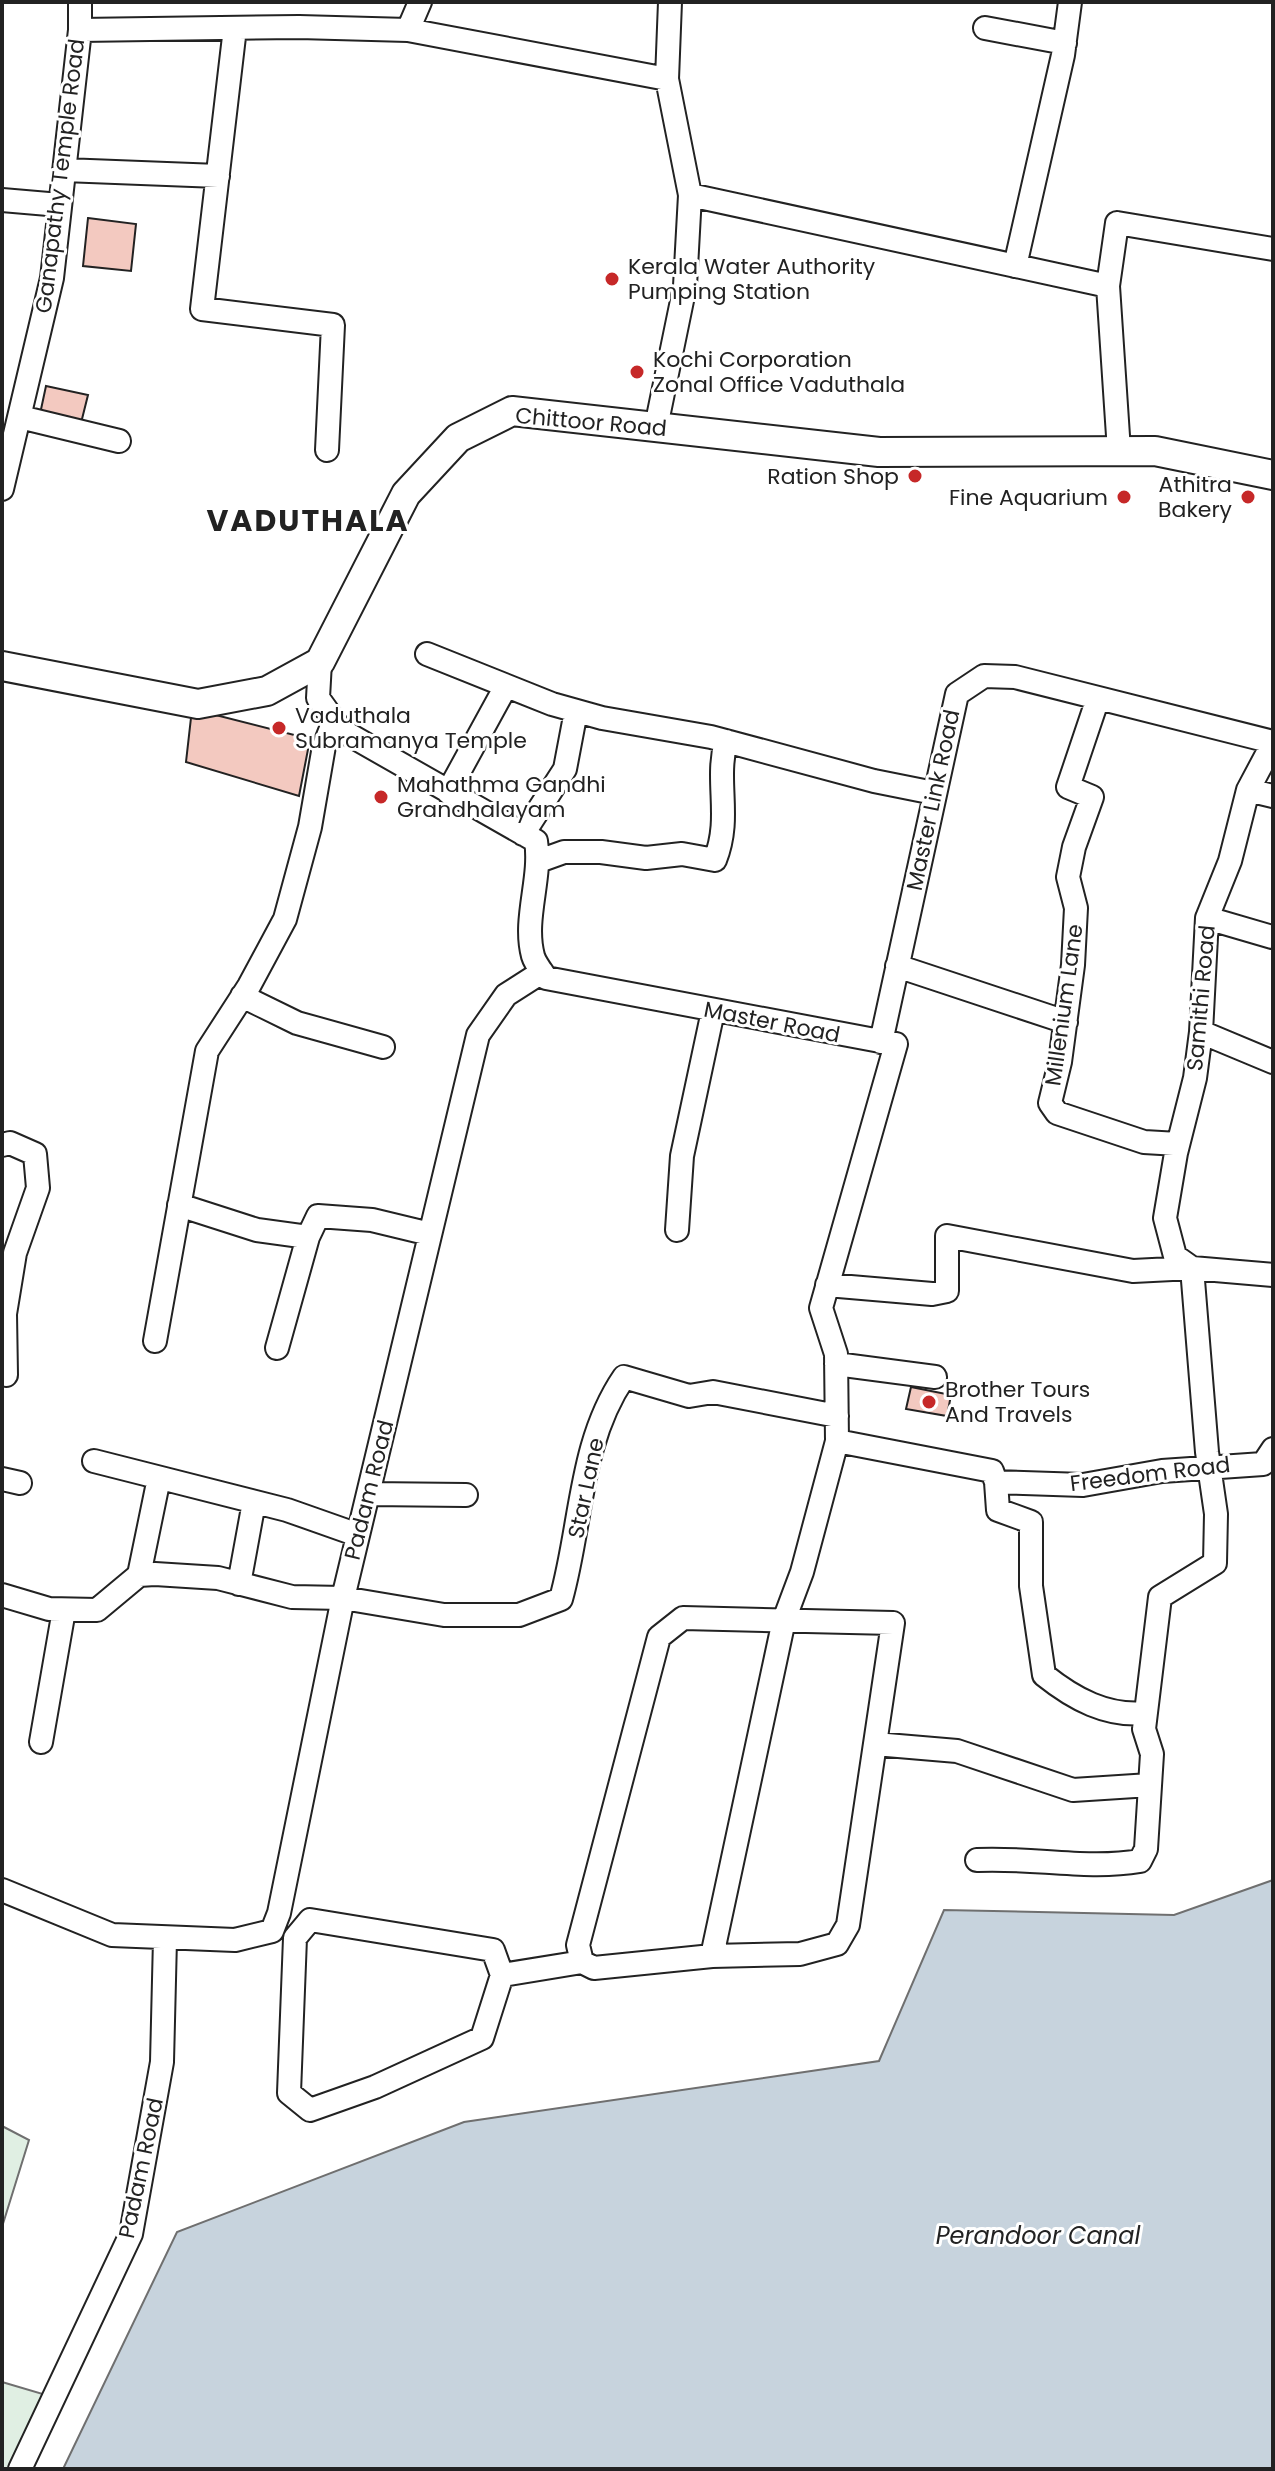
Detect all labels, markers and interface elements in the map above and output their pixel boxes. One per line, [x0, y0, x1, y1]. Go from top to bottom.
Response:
street label: Ganapathy Temple Road [28, 37, 92, 315]
place label: Kerala Water Authority Pumping Station [628, 251, 876, 307]
marker: Kerala Water Authority Pumping Station [603, 270, 621, 288]
place label: Kochi Corporation Zonal Office Vaduthala [653, 344, 905, 400]
marker: Kochi Corporation Zonal Office Vaduthala [628, 363, 646, 381]
street label: Chittoor Road [514, 400, 668, 444]
place label: Ration Shop [767, 461, 899, 492]
marker: Ration Shop [906, 467, 924, 485]
place label: Athitra Bakery [1158, 469, 1233, 525]
place label: Fine Aquarium [949, 482, 1108, 513]
marker: Fine Aquarium [1115, 488, 1133, 506]
marker: Athitra Bakery [1239, 488, 1257, 506]
district label: VADUTHALA [206, 499, 410, 542]
place label: Vaduthala Subramanya Temple [295, 700, 527, 756]
street label: Master Link Road [899, 707, 967, 893]
marker: Vaduthala Subramanya Temple [270, 719, 288, 737]
place label: Mahathma Gandhi Grandhalayam [397, 769, 606, 825]
marker: Mahathma Gandhi Grandhalayam [372, 788, 390, 806]
street label: Millenium Lane [1037, 922, 1091, 1088]
street label: Samithi Road [1179, 924, 1223, 1072]
street label: Master Road [701, 994, 843, 1050]
place label: Brother Tours And Travels [945, 1374, 1090, 1430]
marker: Brother Tours And Travels [920, 1393, 938, 1411]
street label: Padam Road [337, 1417, 401, 1563]
street label: Star Lane [560, 1435, 612, 1541]
street label: Freedom Road [1068, 1449, 1232, 1499]
street label: Padam Road [111, 2095, 171, 2241]
water label: Perandoor Canal [936, 2219, 1140, 2252]

